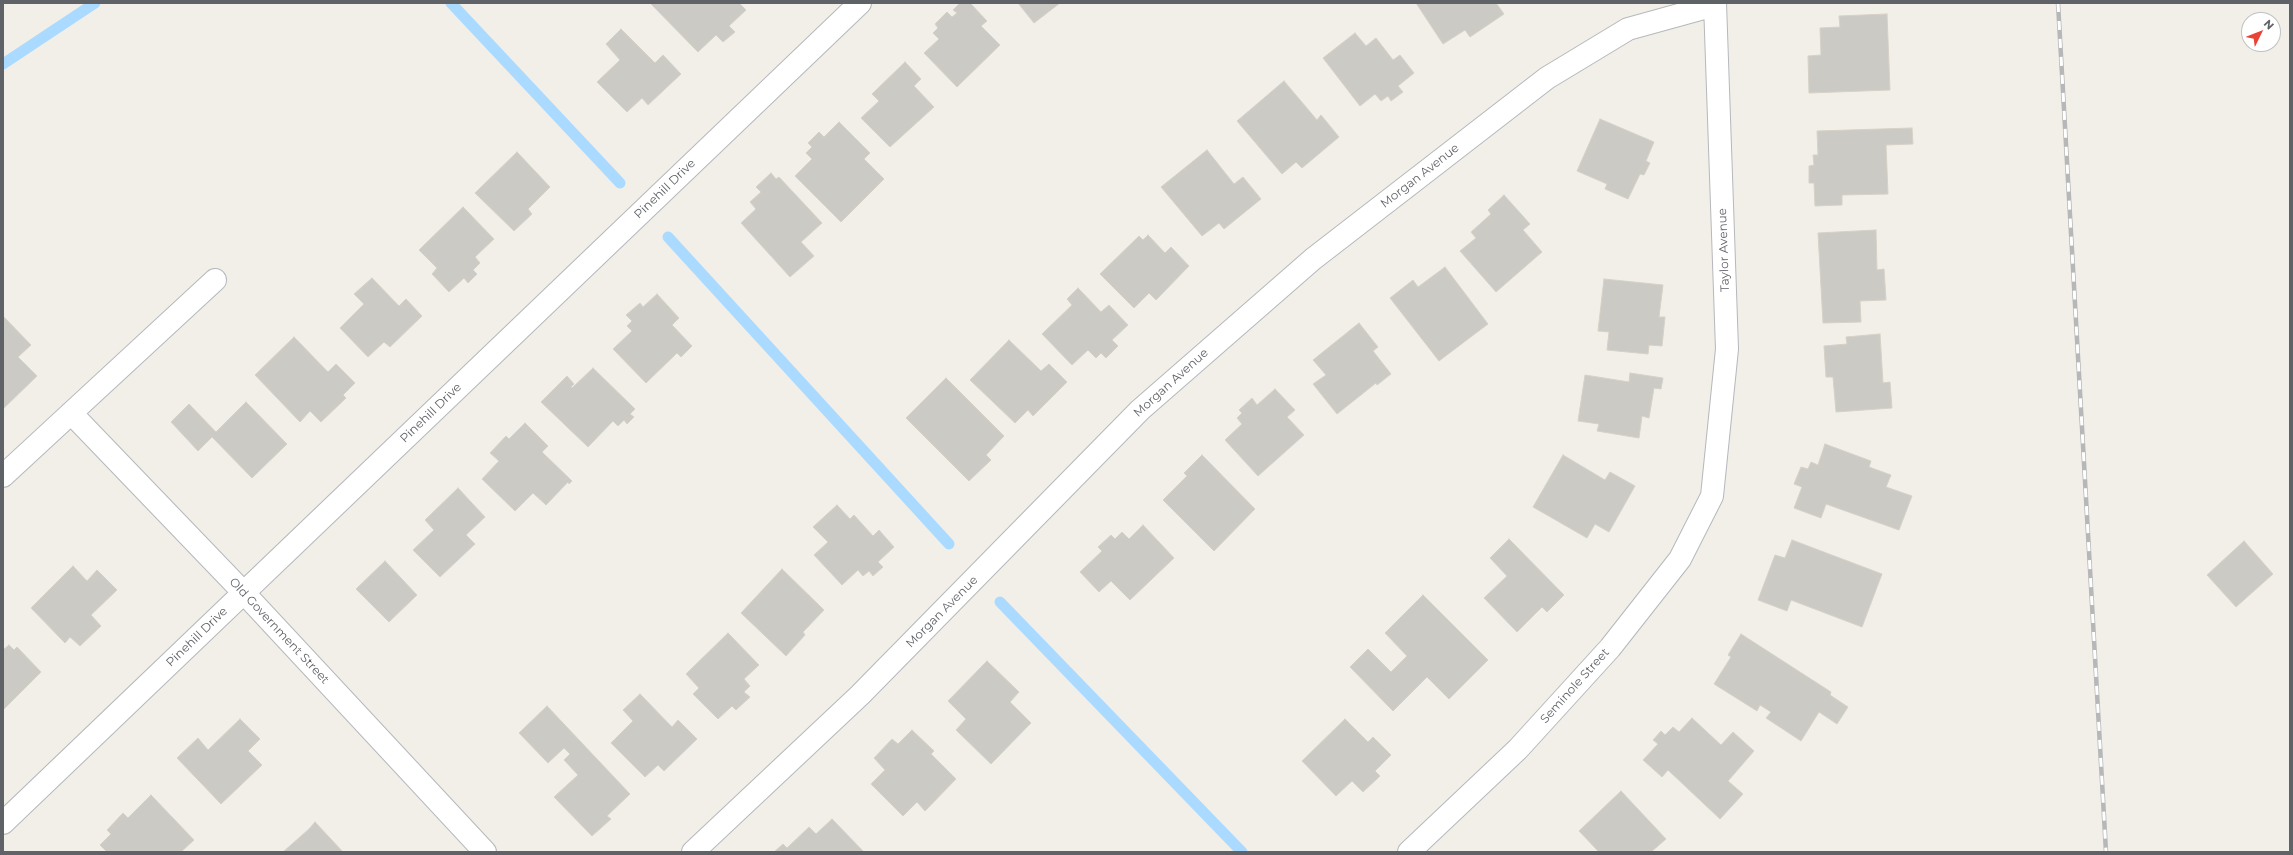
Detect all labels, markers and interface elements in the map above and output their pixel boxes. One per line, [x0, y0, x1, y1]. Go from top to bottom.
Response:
north arrow [2241, 12, 2281, 52]
text: N [2261, 16, 2277, 33]
street label: Morgan Avenue [1378, 141, 1462, 211]
street label: Pinehill Drive [631, 156, 699, 222]
street label: Taylor Avenue [1715, 208, 1733, 292]
street label: Morgan Avenue [1131, 346, 1211, 420]
street label: Pinehill Drive [397, 380, 465, 446]
street label: Morgan Avenue [903, 573, 981, 651]
street label: Old Government Street [226, 575, 332, 687]
street label: Pinehill Drive [163, 604, 231, 670]
street label: Seminole Street [1537, 645, 1613, 727]

